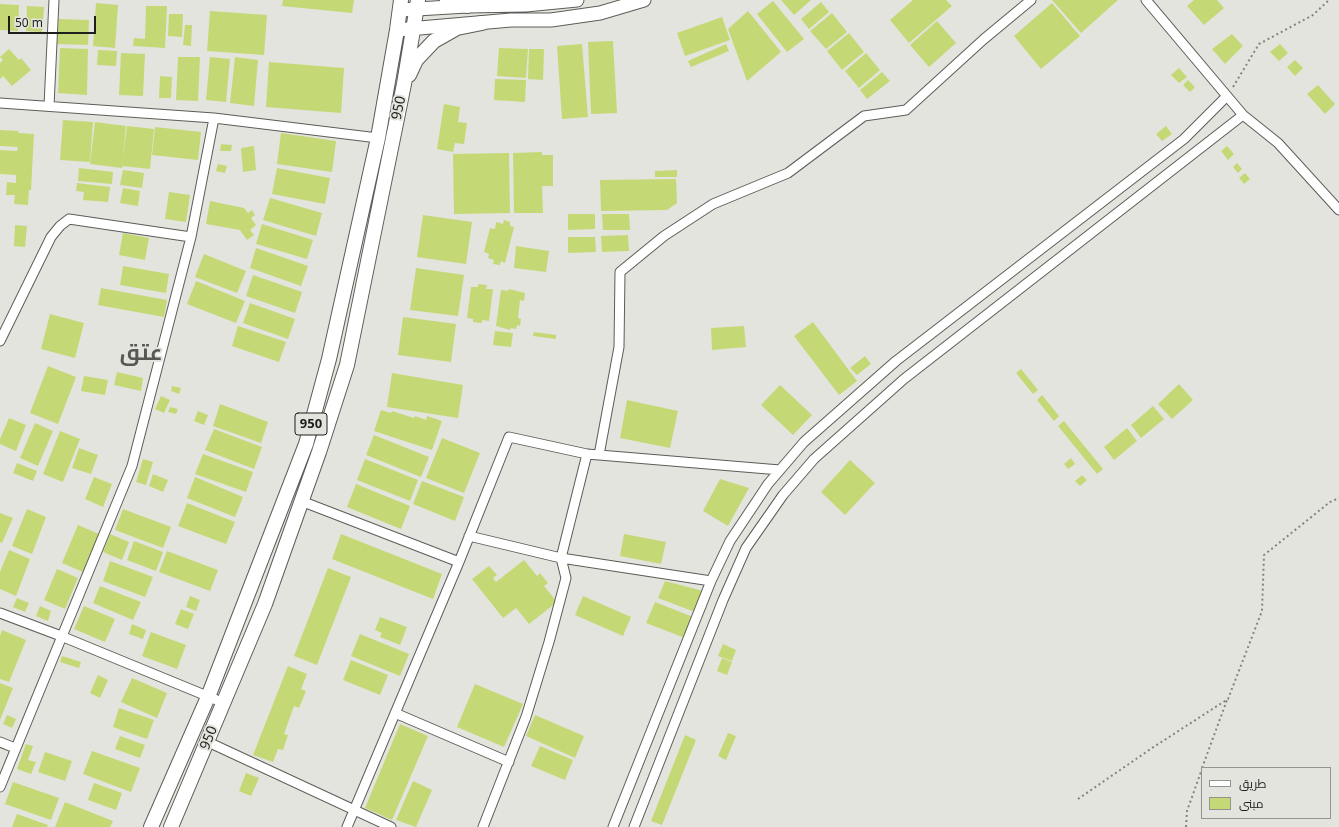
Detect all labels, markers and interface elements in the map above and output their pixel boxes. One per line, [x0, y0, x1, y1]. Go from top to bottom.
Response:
scale bar [10, 8, 98, 34]
text: 50 m [15, 14, 43, 31]
street label: 950 [388, 95, 410, 121]
district label: عتق [120, 341, 162, 367]
road number: 950 [295, 413, 327, 435]
street label: 950 [197, 724, 221, 752]
legend [1201, 767, 1331, 819]
text: طريق [1239, 775, 1266, 792]
text: مبنى [1239, 795, 1264, 812]

